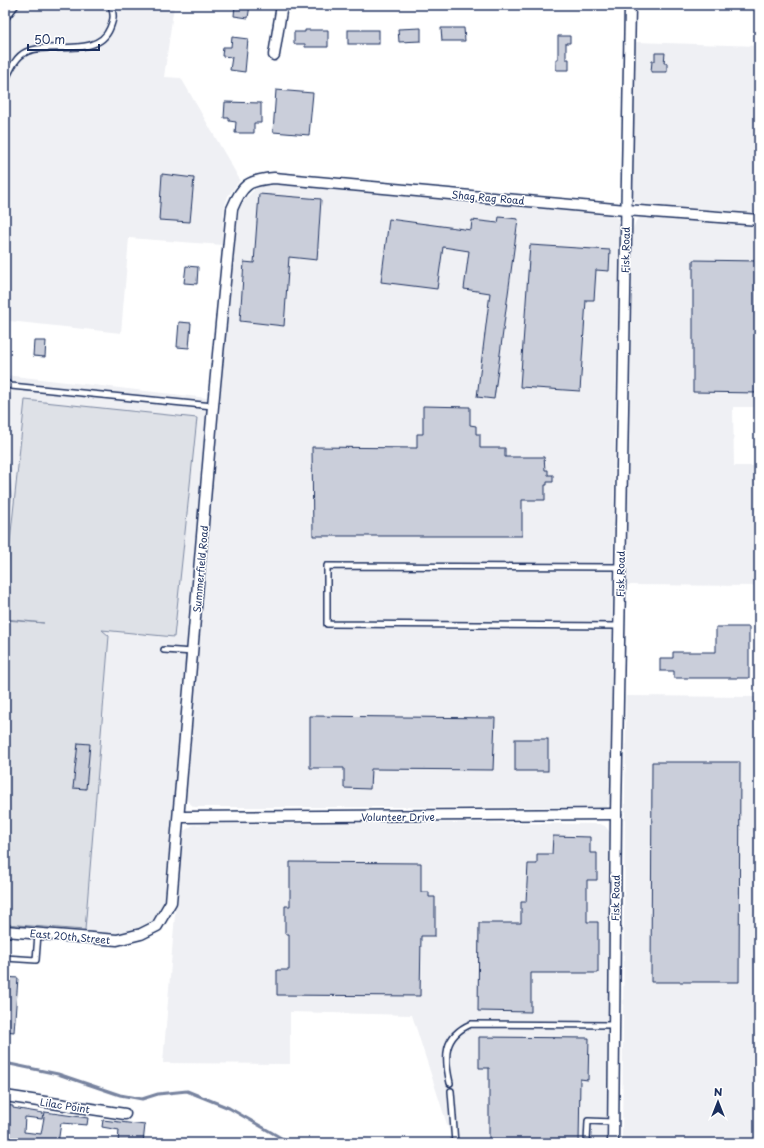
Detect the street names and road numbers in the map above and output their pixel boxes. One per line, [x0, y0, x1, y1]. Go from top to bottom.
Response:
street label: Shag Rag Road [451, 186, 525, 208]
street label: Fisk Road [617, 227, 633, 273]
street label: Summerfield Road [189, 525, 211, 613]
street label: Fisk Road [612, 551, 628, 597]
street label: Volunteer Drive [361, 809, 435, 824]
street label: Fisk Road [607, 875, 623, 921]
street label: East 20th Street [29, 925, 111, 947]
street label: Lilac Point [39, 1094, 91, 1116]

